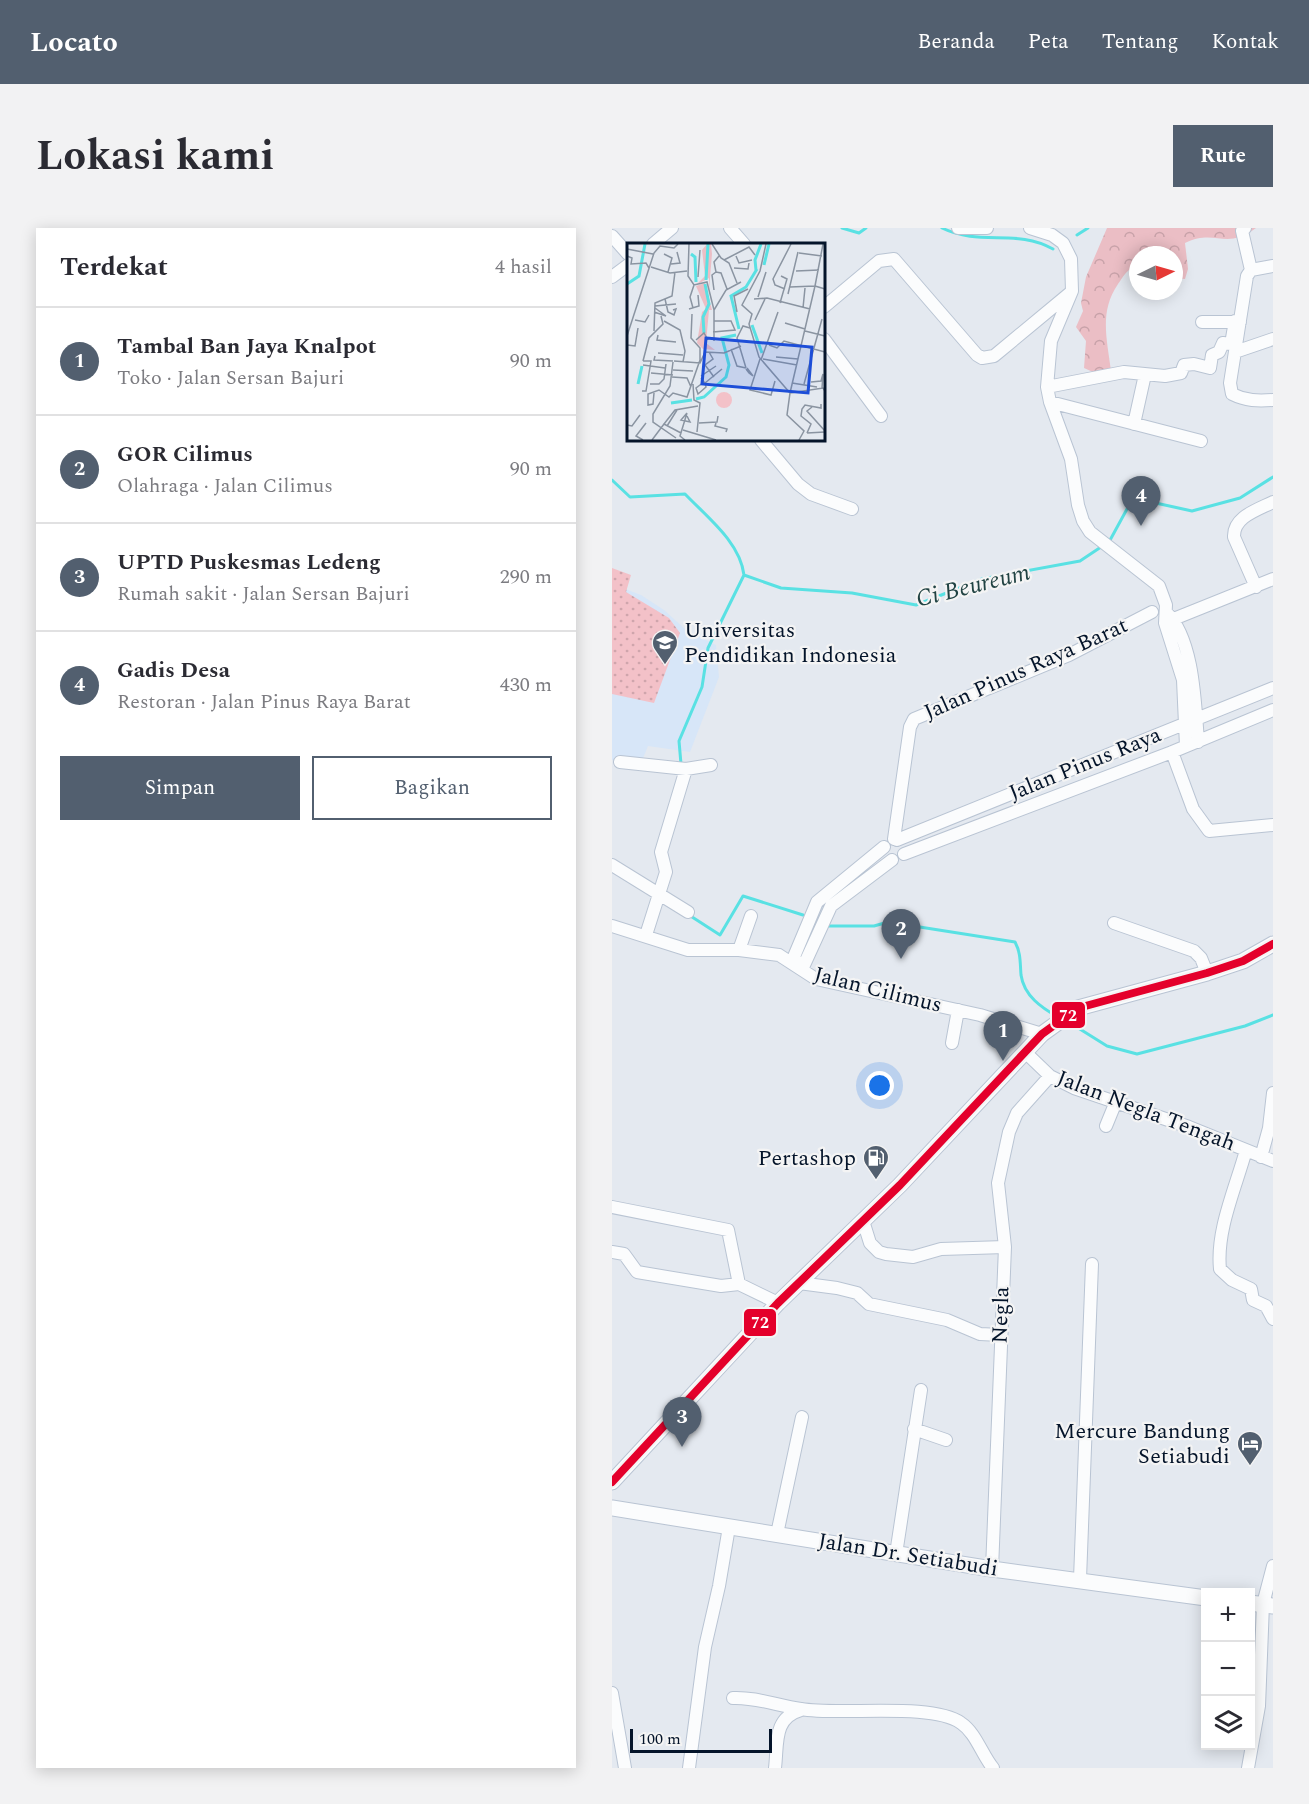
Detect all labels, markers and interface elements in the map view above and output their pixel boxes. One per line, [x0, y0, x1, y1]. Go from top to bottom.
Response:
text: Locato [30, 21, 118, 64]
text: Beranda [918, 26, 995, 58]
text: Peta [1028, 26, 1069, 58]
text: Tentang [1102, 26, 1178, 58]
text: Kontak [1211, 26, 1279, 58]
text: Lokasi kami [36, 125, 274, 188]
button: Rute [1173, 125, 1273, 187]
inset map [627, 243, 825, 441]
north arrow [1129, 246, 1183, 300]
text: Terdekat [60, 247, 168, 287]
text: 4 hasil [495, 252, 552, 282]
text: Tambal Ban Jaya Knalpot [117, 330, 376, 363]
text: 1 [74, 346, 85, 376]
text: 90 m [510, 346, 552, 376]
text: Toko · Jalan Sersan Bajuri [117, 363, 344, 393]
text: GOR Cilimus [117, 438, 253, 471]
text: 2 [74, 454, 85, 484]
text: 90 m [510, 454, 552, 484]
text: Olahraga · Jalan Cilimus [117, 471, 333, 501]
pin: 4 [1122, 476, 1160, 526]
text: UPTD Puskesmas Ledeng [117, 546, 381, 579]
water label: Ci Beureum [912, 554, 1034, 618]
text: 3 [74, 562, 85, 592]
text: 290 m [500, 562, 552, 592]
text: Rumah sakit · Jalan Sersan Bajuri [117, 579, 410, 609]
street label: Jalan Pinus Raya Barat [919, 609, 1133, 729]
place label: Universitas Pendidikan Indonesia [684, 614, 897, 672]
school or university icon: Universitas Pendidikan Indonesia [650, 628, 680, 666]
text: Gadis Desa [117, 654, 230, 687]
text: 4 [74, 670, 85, 700]
text: 430 m [500, 670, 552, 700]
text: Restoran · Jalan Pinus Raya Barat [117, 687, 411, 717]
street label: Jalan Pinus Raya [1004, 718, 1166, 810]
button: Simpan [60, 756, 300, 820]
button: Bagikan [312, 756, 552, 820]
pin: 2 [882, 910, 920, 959]
street label: Jalan Cilimus [810, 958, 946, 1022]
line badge: 72 [1051, 1001, 1086, 1029]
text: 72 [1059, 1004, 1077, 1028]
pin: 1 [984, 1012, 1022, 1061]
street label: Jalan Negla Tengah [1052, 1062, 1240, 1160]
your location [865, 1071, 894, 1100]
place label: Pertashop [758, 1142, 856, 1175]
fuel station icon: Pertashop [861, 1143, 891, 1181]
street label: Negla [984, 1286, 1018, 1344]
line badge: 72 [743, 1308, 777, 1337]
text: 72 [751, 1311, 769, 1335]
pin: 3 [662, 1398, 702, 1447]
place label: Mercure Bandung Setiabudi [1054, 1415, 1230, 1473]
hotel icon: Mercure Bandung Setiabudi [1235, 1429, 1265, 1467]
street label: Jalan Dr. Setiabudi [816, 1524, 1000, 1586]
map controls [1201, 1588, 1255, 1750]
button: + [1201, 1588, 1255, 1642]
button: − [1201, 1642, 1255, 1696]
button: layers [1201, 1696, 1255, 1750]
scale bar [630, 1726, 772, 1754]
text: 100 m [639, 1727, 681, 1751]

